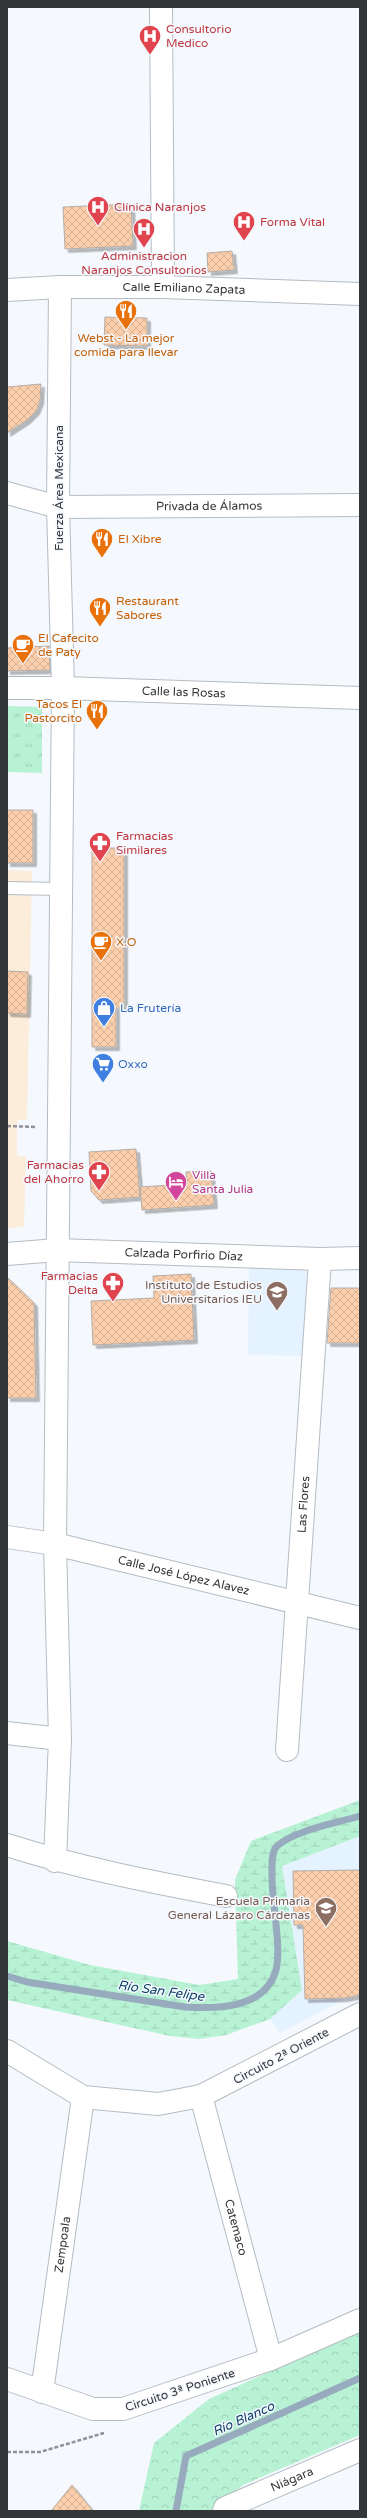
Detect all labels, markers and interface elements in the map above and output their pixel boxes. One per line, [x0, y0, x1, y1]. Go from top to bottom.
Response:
place label: Consultorio Medico [166, 22, 232, 50]
hospital icon: Consultorio Medico [137, 23, 163, 56]
hospital icon: Clínica Naranjos [85, 194, 111, 227]
place label: Clínica Naranjos [114, 200, 206, 214]
hospital icon: Forma Vital [231, 209, 257, 242]
place label: Forma Vital [260, 215, 325, 229]
hospital icon: Administracion Naranjos Consultorios [131, 216, 157, 249]
place label: Administracion Naranjos Consultorios [81, 249, 207, 277]
street label: Calle Emiliano Zapata [122, 280, 246, 297]
restaurant icon: Webst - La mejor comida para llevar [113, 298, 139, 331]
place label: Webst - La mejor comida para llevar [74, 331, 178, 359]
street label: Fuerza Área Mexicana [52, 425, 66, 551]
street label: Privada de Álamos [156, 499, 263, 513]
restaurant icon: El Xibre [89, 526, 115, 559]
place label: El Xibre [118, 532, 162, 546]
place label: Restaurant Sabores [116, 594, 179, 622]
restaurant icon: Restaurant Sabores [87, 595, 113, 628]
place label: El Cafecito de Paty [38, 631, 99, 659]
cafe icon: El Cafecito de Paty [10, 632, 36, 665]
street label: Calle las Rosas [142, 684, 226, 700]
place label: Tacos El Pastorcito [24, 697, 82, 725]
restaurant icon: Tacos El Pastorcito [84, 698, 110, 731]
place label: Farmacias Similares [116, 829, 174, 857]
pharmacy icon: Farmacias Similares [87, 830, 113, 863]
cafe icon: X.O [88, 929, 114, 962]
place label: X.O [116, 935, 137, 949]
shop icon: La Frutería [91, 995, 117, 1028]
place label: La Frutería [120, 1001, 181, 1015]
supermarket icon: Oxxo [90, 1051, 116, 1084]
place label: Oxxo [118, 1057, 148, 1071]
place label: Farmacias del Ahorro [24, 1158, 84, 1186]
pharmacy icon: Farmacias del Ahorro [86, 1159, 112, 1192]
place label: Villa Santa Julia [192, 1168, 253, 1196]
hotel icon: Villa Santa Julia [163, 1169, 189, 1202]
street label: Calzada Porfirio Díaz [124, 1245, 243, 1263]
place label: Farmacias Delta [41, 1269, 98, 1297]
pharmacy icon: Farmacias Delta [100, 1270, 126, 1303]
place label: Instituto de Estudios Universitarios IEU [145, 1278, 262, 1306]
school or university icon: Instituto de Estudios Universitarios IEU [264, 1279, 290, 1312]
street label: Las Flores [295, 1475, 312, 1533]
street label: Calle José López Alavez [117, 1553, 251, 1598]
place label: Escuela Primaria General Lázaro Cárdenas [168, 1894, 310, 1922]
school or university icon: Escuela Primaria General Lázaro Cárdenas [313, 1895, 339, 1928]
water label: Río San Felipe [117, 1977, 206, 2005]
street label: Circuito 2ª Oriente [231, 2025, 331, 2087]
street label: Catemaco [222, 2198, 250, 2257]
street label: Zempoala [52, 2215, 73, 2274]
street label: Circuito 3ª Poniente [123, 2366, 237, 2414]
water label: Río Blanco [210, 2398, 278, 2440]
street label: Niágara [269, 2464, 315, 2495]

